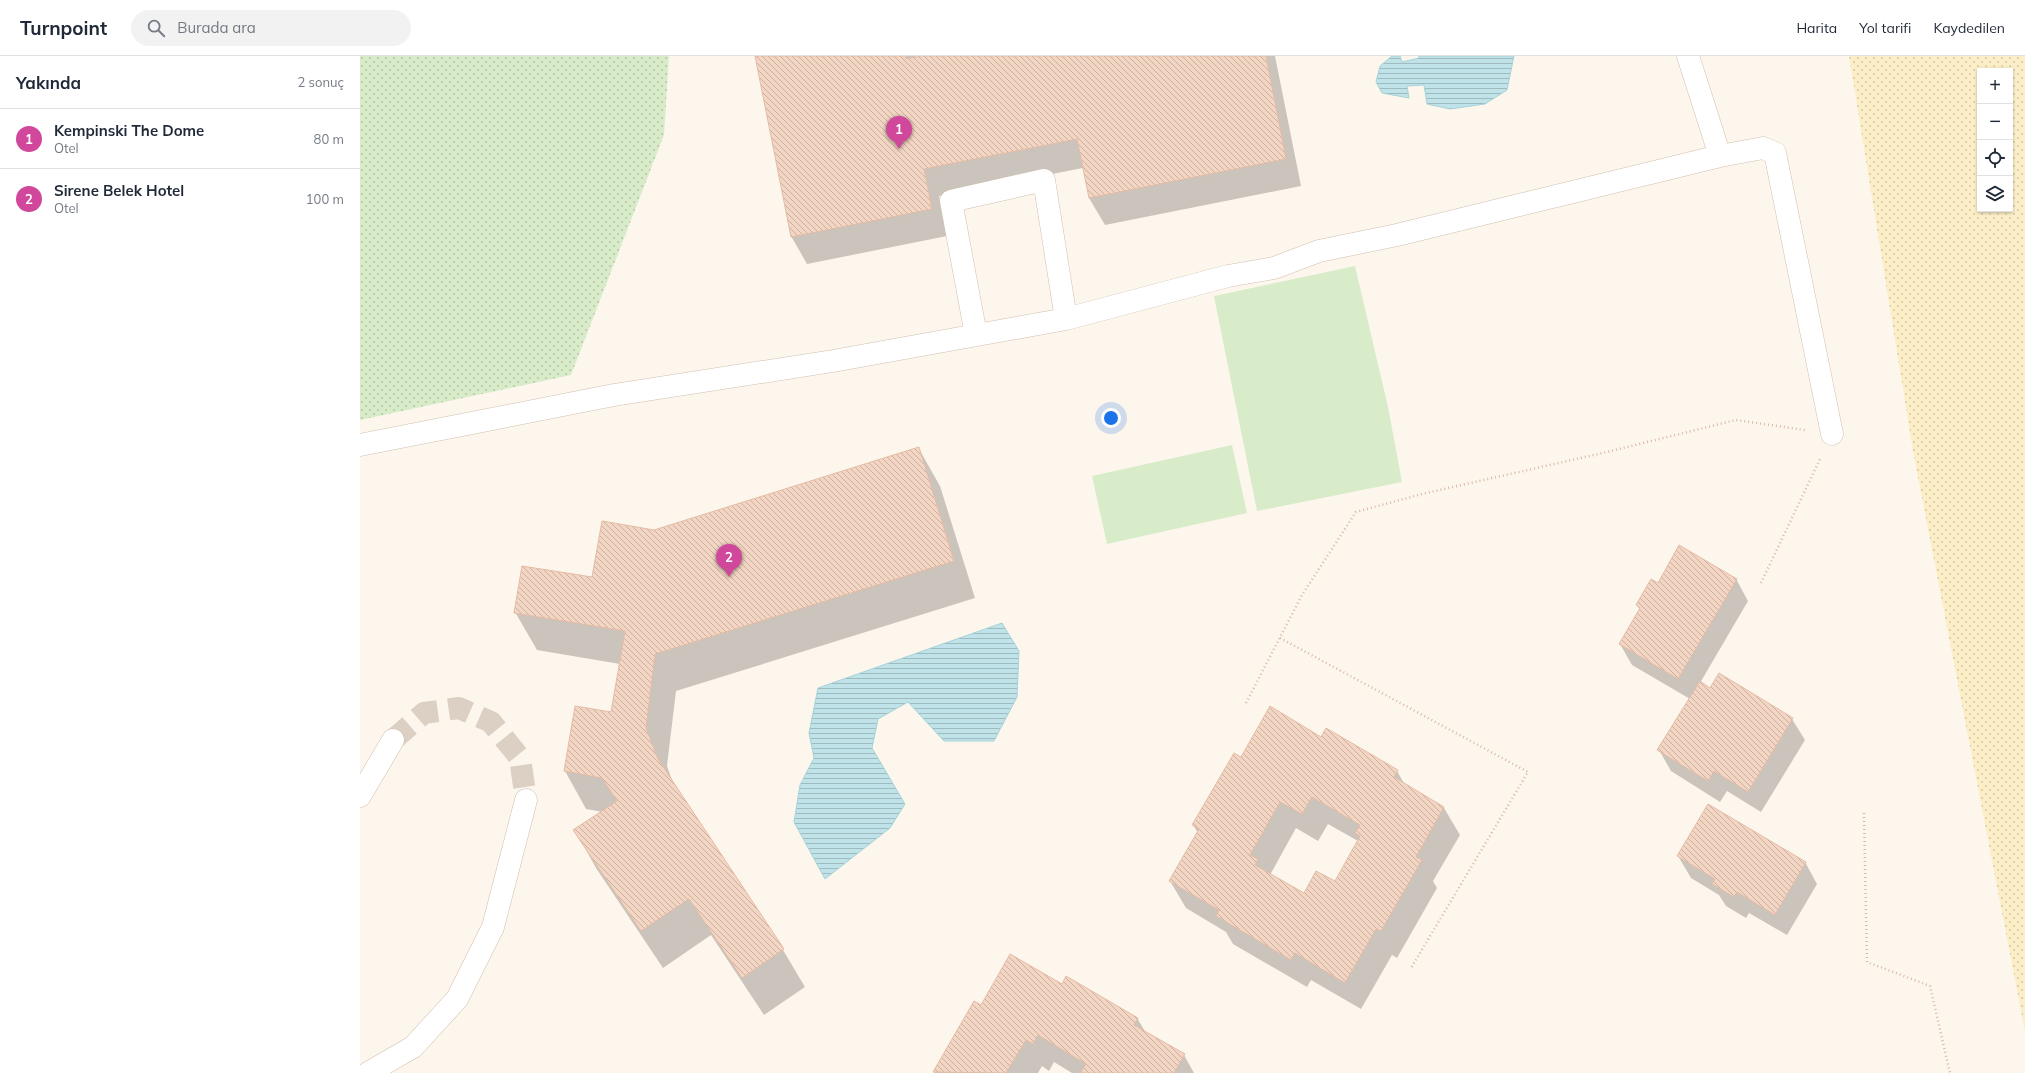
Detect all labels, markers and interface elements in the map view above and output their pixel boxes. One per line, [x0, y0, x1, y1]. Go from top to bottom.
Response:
search box [131, 10, 411, 46]
text: Turnpoint [20, 16, 107, 40]
icon: search [145, 17, 167, 39]
text: Burada ara [177, 18, 256, 37]
text: Harita [1796, 19, 1837, 37]
text: Yol tarifi [1859, 19, 1911, 37]
text: Kaydedilen [1933, 19, 2005, 37]
map controls [1977, 68, 2013, 212]
button: + [1977, 68, 2013, 104]
text: Yakında [16, 72, 81, 93]
text: 2 sonuç [297, 74, 344, 90]
button: − [1977, 104, 2013, 140]
pin: 1 [886, 116, 912, 149]
text: Kempinski The Dome [54, 121, 204, 140]
text: 1 [25, 131, 33, 147]
text: 80 m [314, 131, 344, 147]
text: Otel [54, 140, 79, 156]
button: locate [1977, 140, 2013, 176]
button: layers [1977, 176, 2013, 212]
text: Sirene Belek Hotel [54, 181, 184, 200]
text: 2 [25, 191, 33, 207]
text: 100 m [306, 191, 344, 207]
text: Otel [54, 200, 79, 216]
your location [1101, 408, 1121, 428]
pin: 2 [716, 544, 742, 577]

